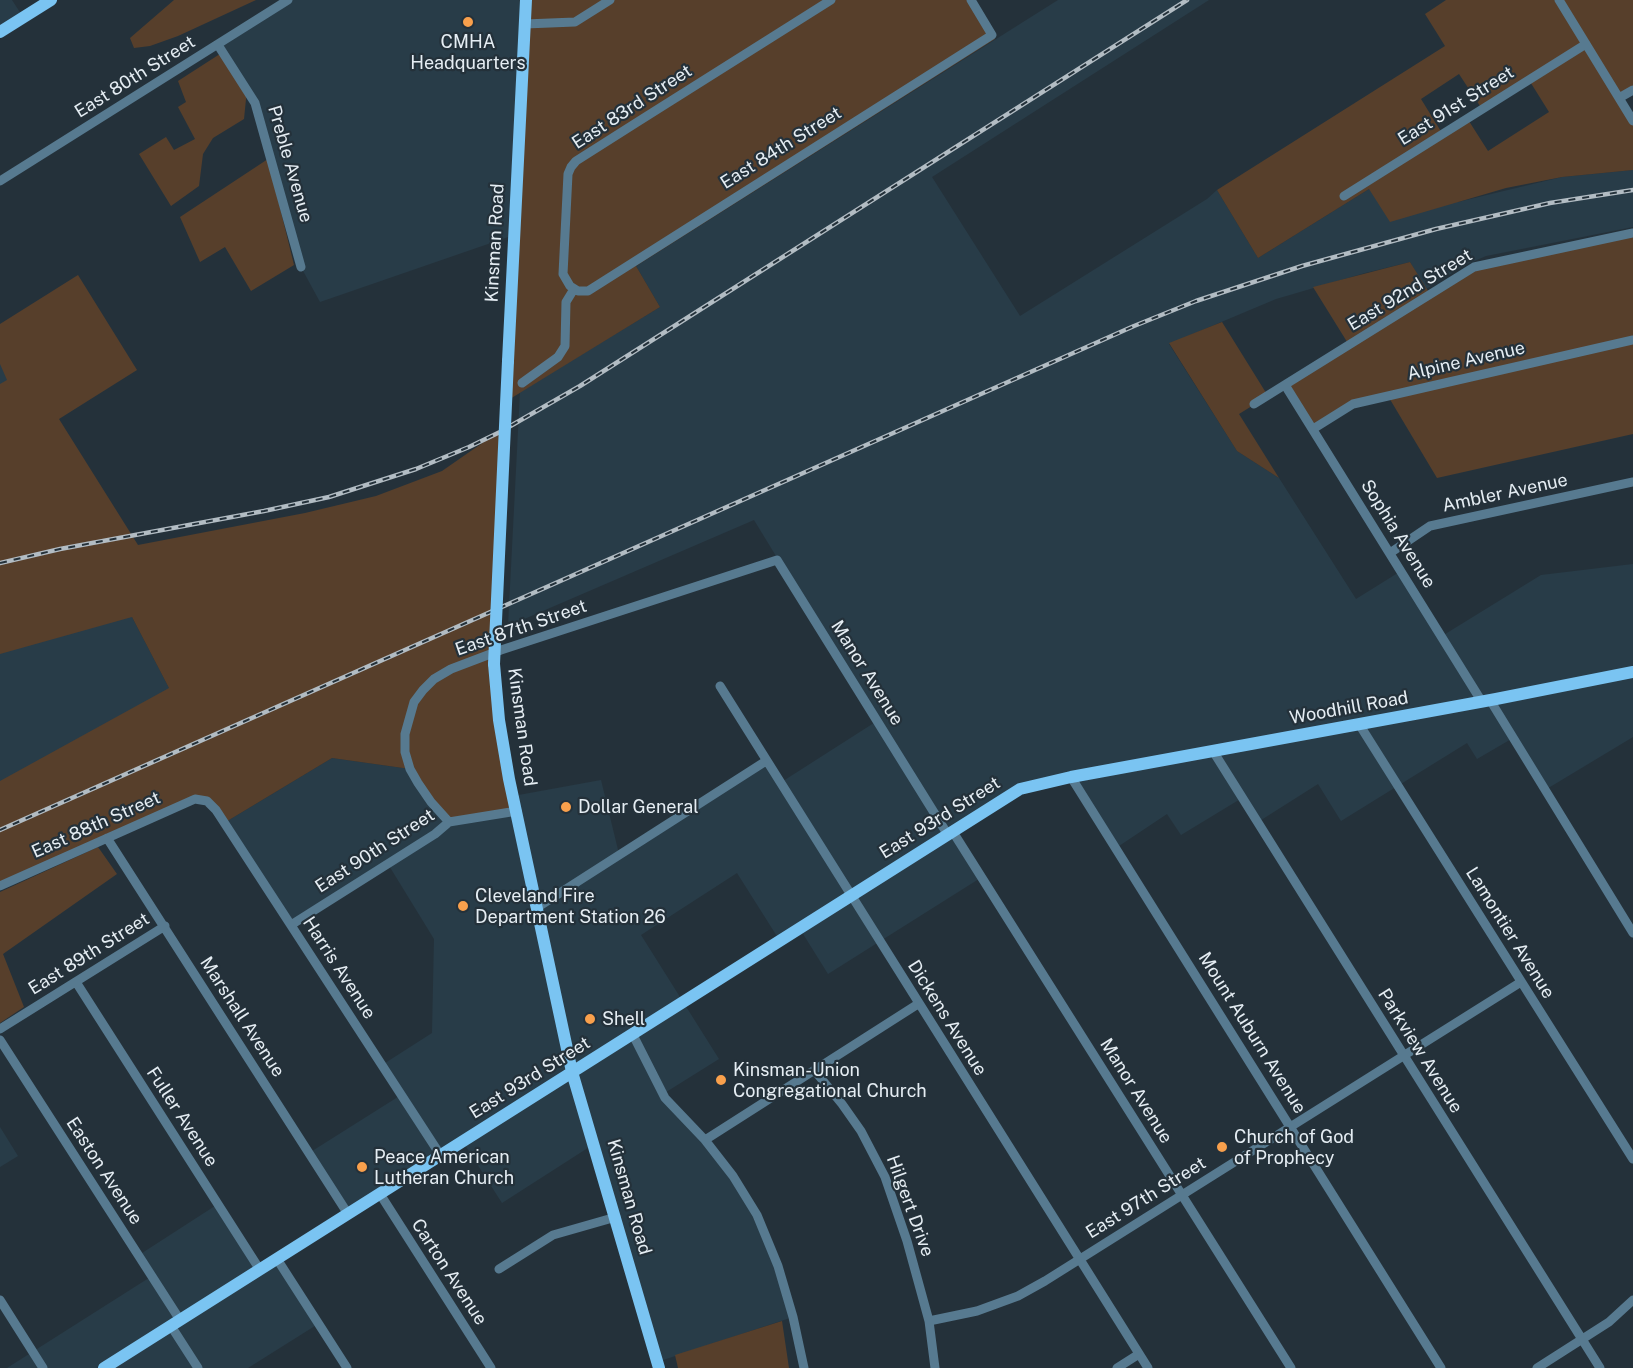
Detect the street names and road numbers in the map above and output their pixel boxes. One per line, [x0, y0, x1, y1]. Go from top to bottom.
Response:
street label: East 80th Street [71, 31, 199, 123]
street label: East 83rd Street [568, 60, 696, 154]
street label: East 91st Street [1394, 62, 1518, 150]
street label: East 84th Street [717, 102, 845, 194]
street label: Preble Avenue [263, 103, 317, 225]
street label: Kinsman Road [481, 183, 509, 303]
street label: East 92nd Street [1344, 244, 1476, 336]
street label: Alpine Avenue [1405, 337, 1527, 385]
street label: Ambler Avenue [1440, 469, 1570, 517]
street label: Sophia Avenue [1356, 476, 1440, 592]
street label: East 87th Street [452, 595, 590, 661]
street label: Manor Avenue [826, 617, 908, 729]
street label: Kinsman Road [503, 667, 541, 787]
street label: Woodhill Road [1288, 687, 1410, 729]
street label: East 93rd Street [876, 772, 1004, 864]
street label: East 88th Street [28, 787, 164, 863]
street label: East 90th Street [311, 804, 439, 898]
street label: Lamontier Avenue [1461, 863, 1559, 1003]
street label: East 89th Street [25, 908, 153, 1000]
street label: Harris Avenue [298, 913, 380, 1023]
street label: Mount Auburn Avenue [1194, 948, 1310, 1118]
street label: Marshall Avenue [195, 953, 289, 1081]
street label: Dickens Avenue [903, 956, 991, 1080]
street label: Parkview Avenue [1373, 985, 1467, 1117]
street label: East 93rd Street [466, 1032, 594, 1124]
street label: Manor Avenue [1095, 1035, 1177, 1147]
street label: Fuller Avenue [142, 1063, 222, 1171]
street label: Easton Avenue [61, 1113, 147, 1229]
street label: Kinsman Road [602, 1137, 656, 1257]
street label: Hilgert Drive [882, 1152, 938, 1260]
street label: East 97th Street [1082, 1152, 1210, 1244]
street label: Carton Avenue [407, 1215, 491, 1329]

